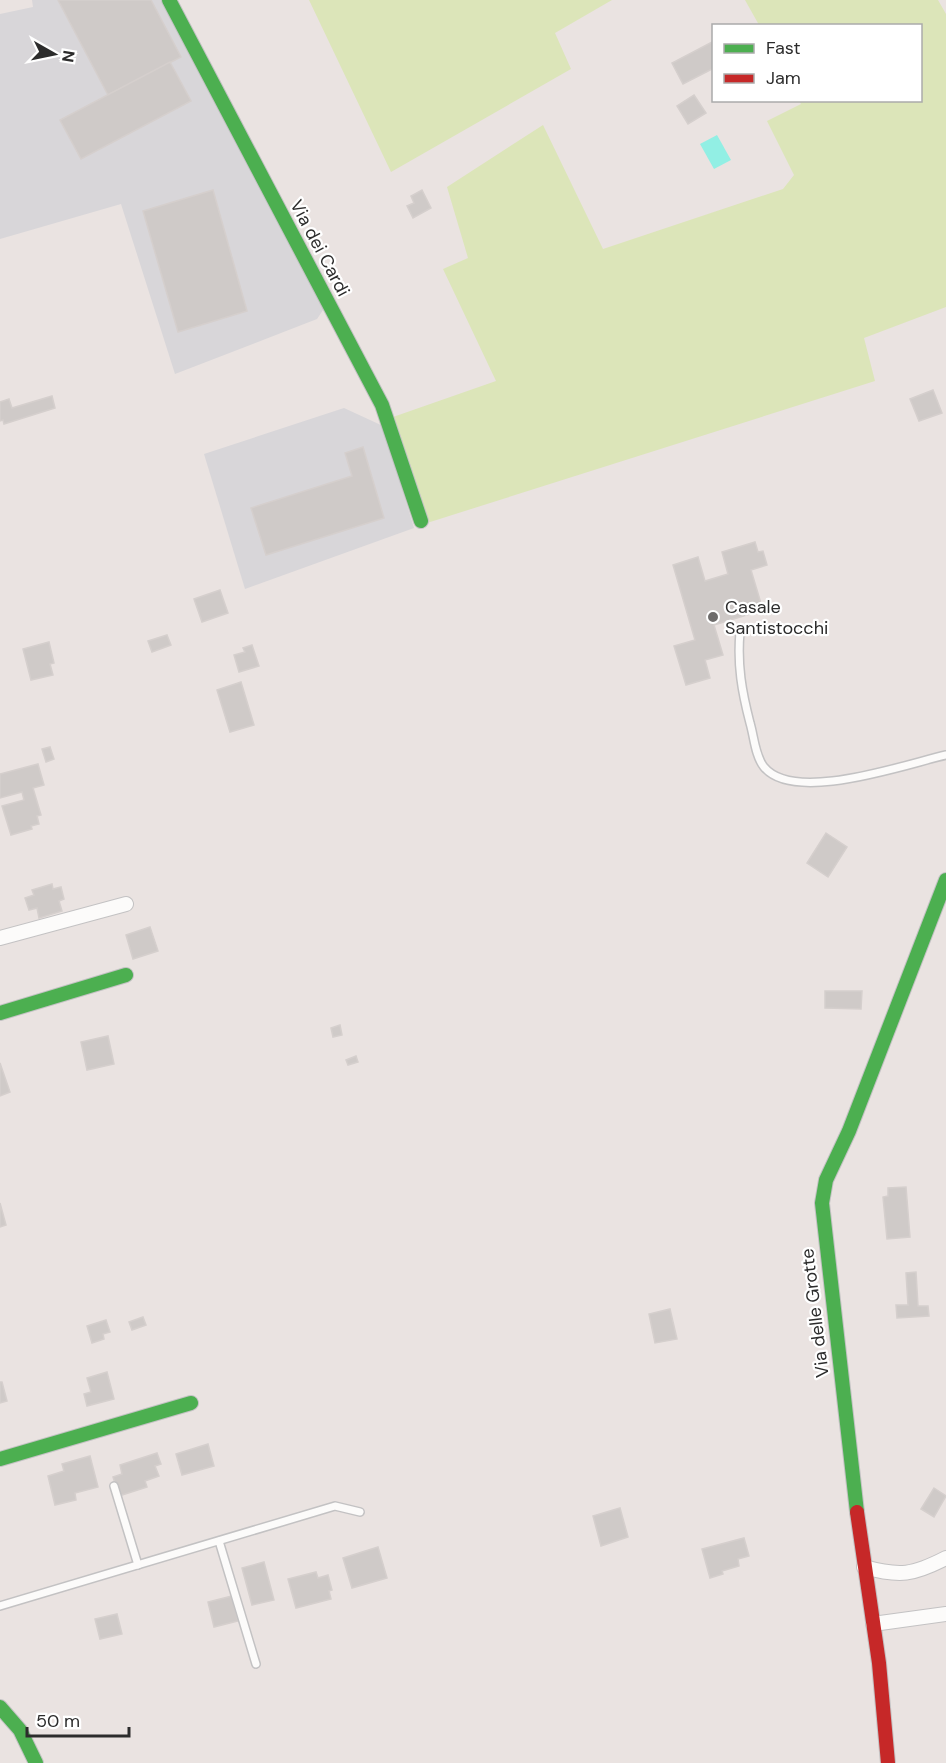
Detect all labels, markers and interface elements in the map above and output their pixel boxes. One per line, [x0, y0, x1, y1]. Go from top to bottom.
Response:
north arrow [24, 24, 84, 84]
legend [712, 24, 922, 102]
text: Fast [766, 36, 801, 60]
text: N [57, 49, 80, 64]
text: Jam [766, 66, 801, 90]
street label: Via dei Cardi [284, 195, 356, 301]
place label: Casale Santistocchi [725, 595, 828, 640]
marker: Casale Santistocchi [706, 610, 720, 624]
street label: Via delle Grotte [795, 1247, 835, 1379]
scale bar [27, 1700, 129, 1738]
text: 50 m [36, 1709, 80, 1733]

